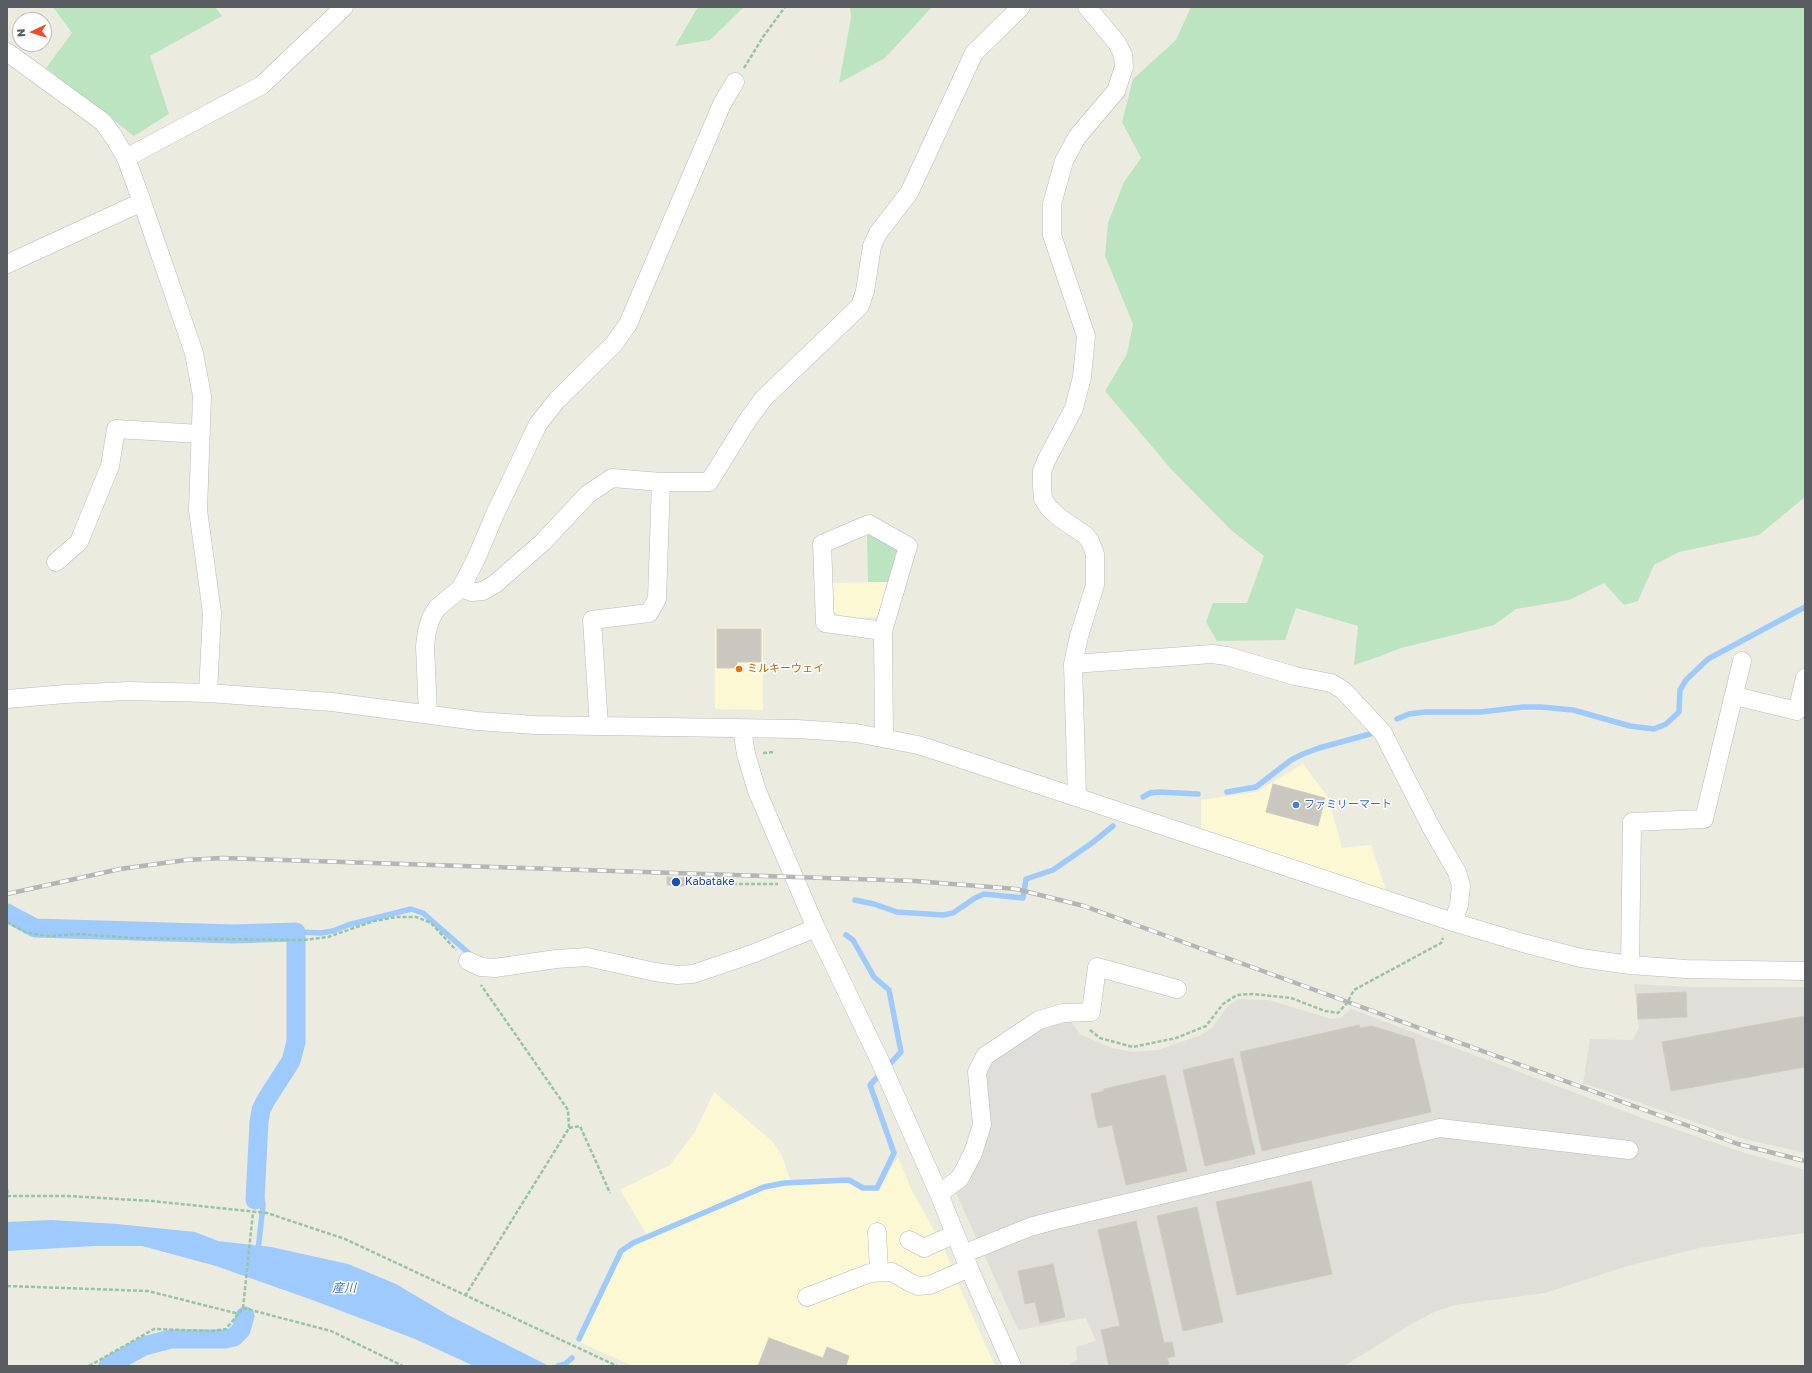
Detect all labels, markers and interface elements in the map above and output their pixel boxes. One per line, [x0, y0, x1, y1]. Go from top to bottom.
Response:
north arrow [12, 12, 52, 52]
text: N [14, 28, 27, 37]
place label: ミルキーウェイ [747, 662, 824, 676]
marker: ミルキーウェイ [734, 664, 744, 674]
place label: ファミリーマート [1304, 798, 1392, 812]
marker: ファミリーマート [1291, 800, 1301, 810]
place label: Kabatake [685, 875, 735, 889]
marker: Kabatake [670, 876, 682, 888]
water label: 産川 [332, 1281, 356, 1295]

